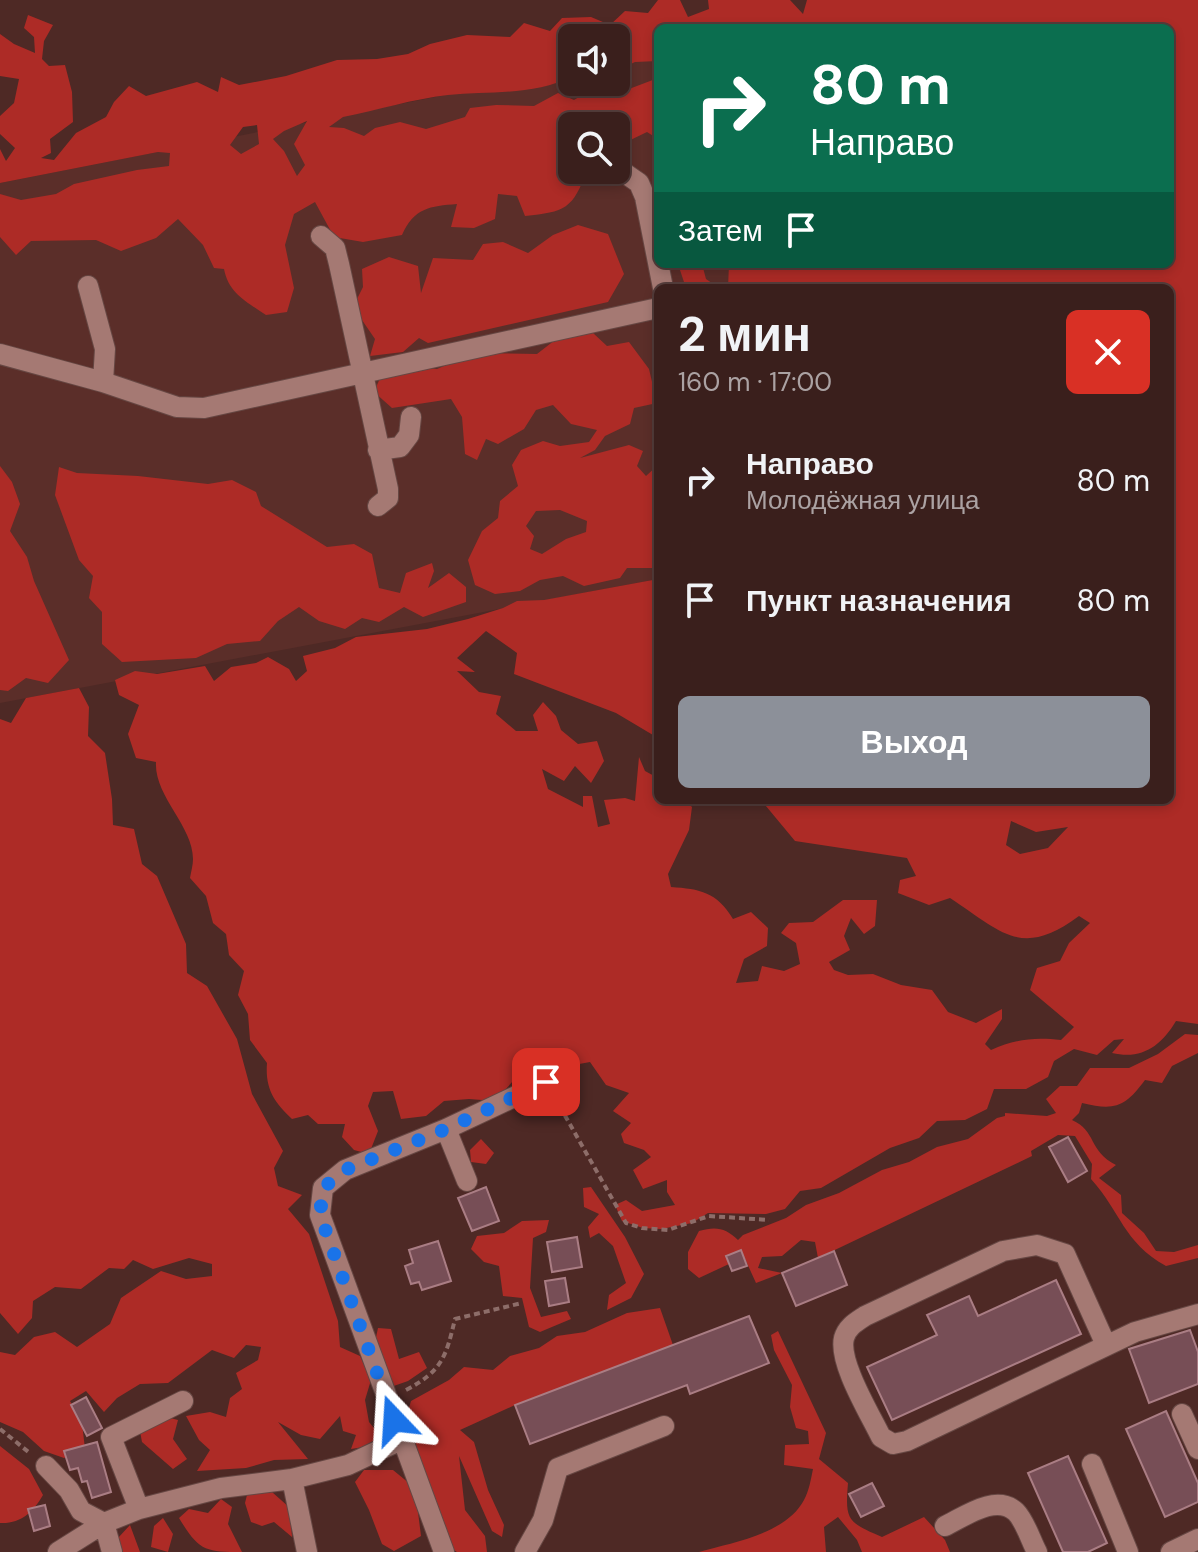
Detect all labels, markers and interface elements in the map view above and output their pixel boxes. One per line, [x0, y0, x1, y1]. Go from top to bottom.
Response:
map controls [558, 24, 630, 184]
button: sound [558, 24, 630, 96]
text: 80 m [810, 48, 951, 121]
icon: right [678, 56, 782, 160]
button: search [558, 112, 630, 184]
text: Направо [810, 119, 954, 166]
icon: arrive [779, 208, 823, 252]
text: Затем [678, 211, 763, 250]
text: 2 мин [678, 303, 811, 366]
button: close [1066, 310, 1150, 394]
text: 160 m · 17:00 [678, 365, 832, 399]
text: Направо [746, 444, 874, 483]
icon: right [678, 458, 722, 502]
text: 80 m [1077, 461, 1150, 500]
text: Молодёжная улица [746, 483, 980, 517]
icon: arrive [678, 578, 722, 622]
text: Пункт назначения [746, 581, 1011, 620]
text: 80 m [1077, 581, 1150, 620]
button: Выход [678, 696, 1150, 788]
pin [512, 1048, 580, 1116]
icon: arrive [524, 1060, 568, 1104]
position arrow [352, 1378, 436, 1462]

